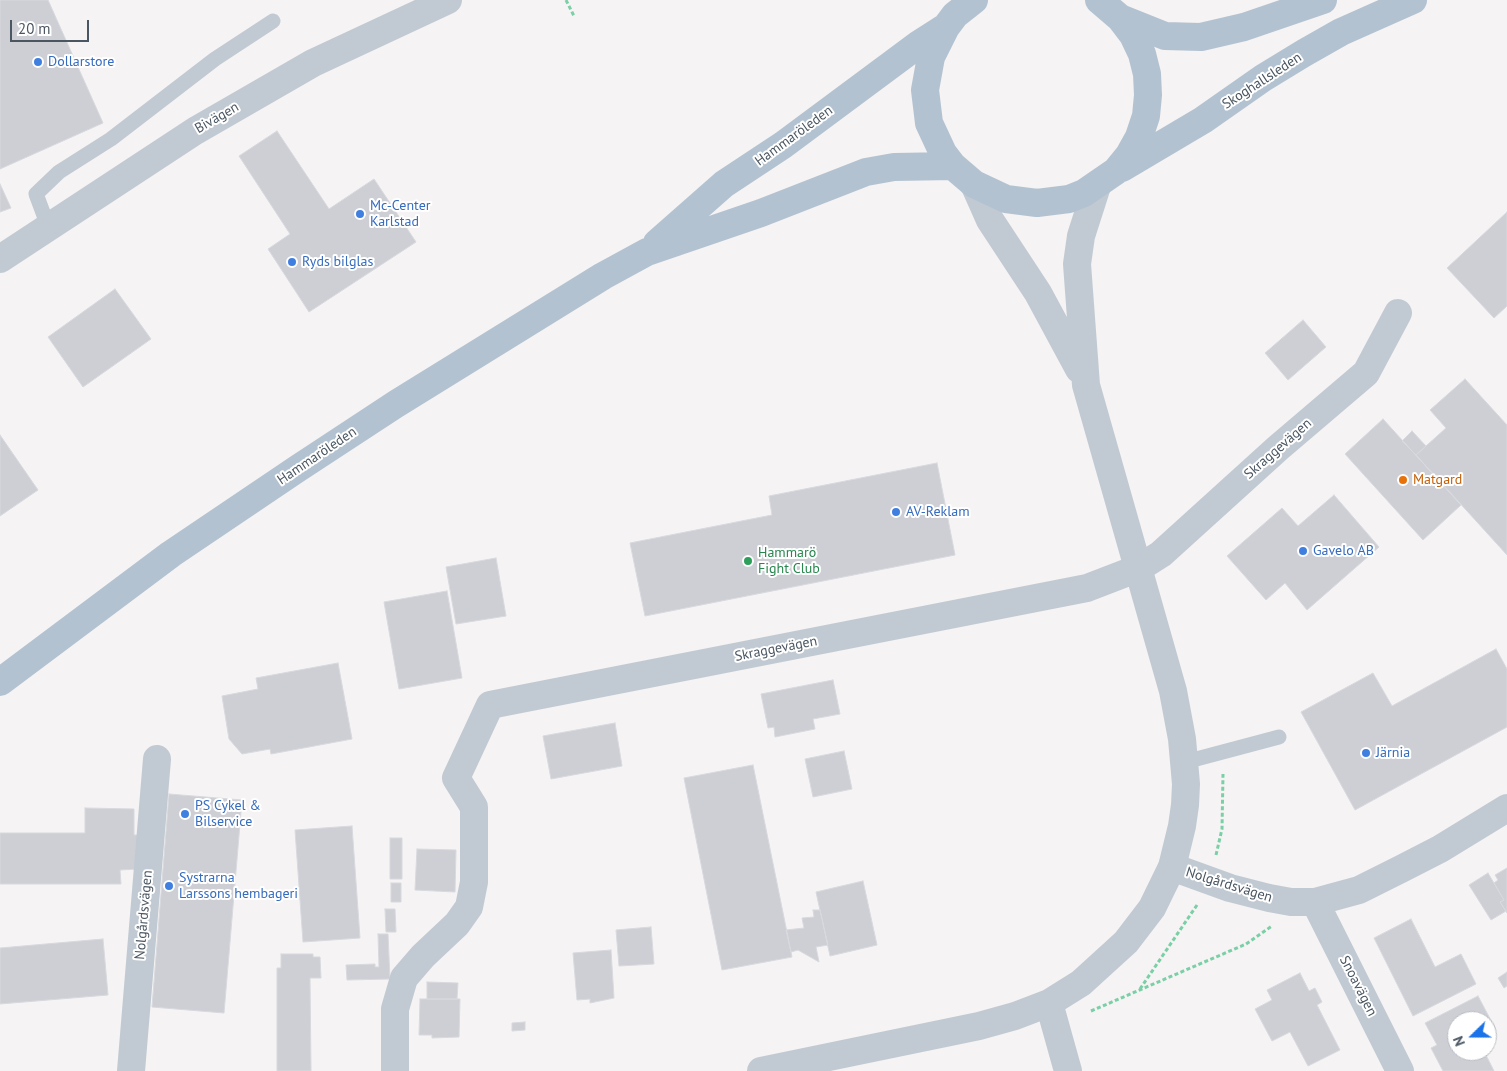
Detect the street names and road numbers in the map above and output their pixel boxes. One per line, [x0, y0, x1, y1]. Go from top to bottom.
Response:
street label: Skoghallsleden [1219, 49, 1305, 113]
street label: Bivägen [192, 99, 242, 137]
street label: Hammaröleden [752, 102, 836, 170]
street label: Skraggevägen [1241, 415, 1315, 483]
street label: Hammaröleden [274, 423, 360, 489]
street label: Skraggevägen [733, 633, 819, 665]
street label: Nolgårdsvägen [1184, 864, 1274, 906]
street label: Nolgårdsvägen [132, 870, 156, 960]
street label: Snoavägen [1336, 953, 1380, 1019]

